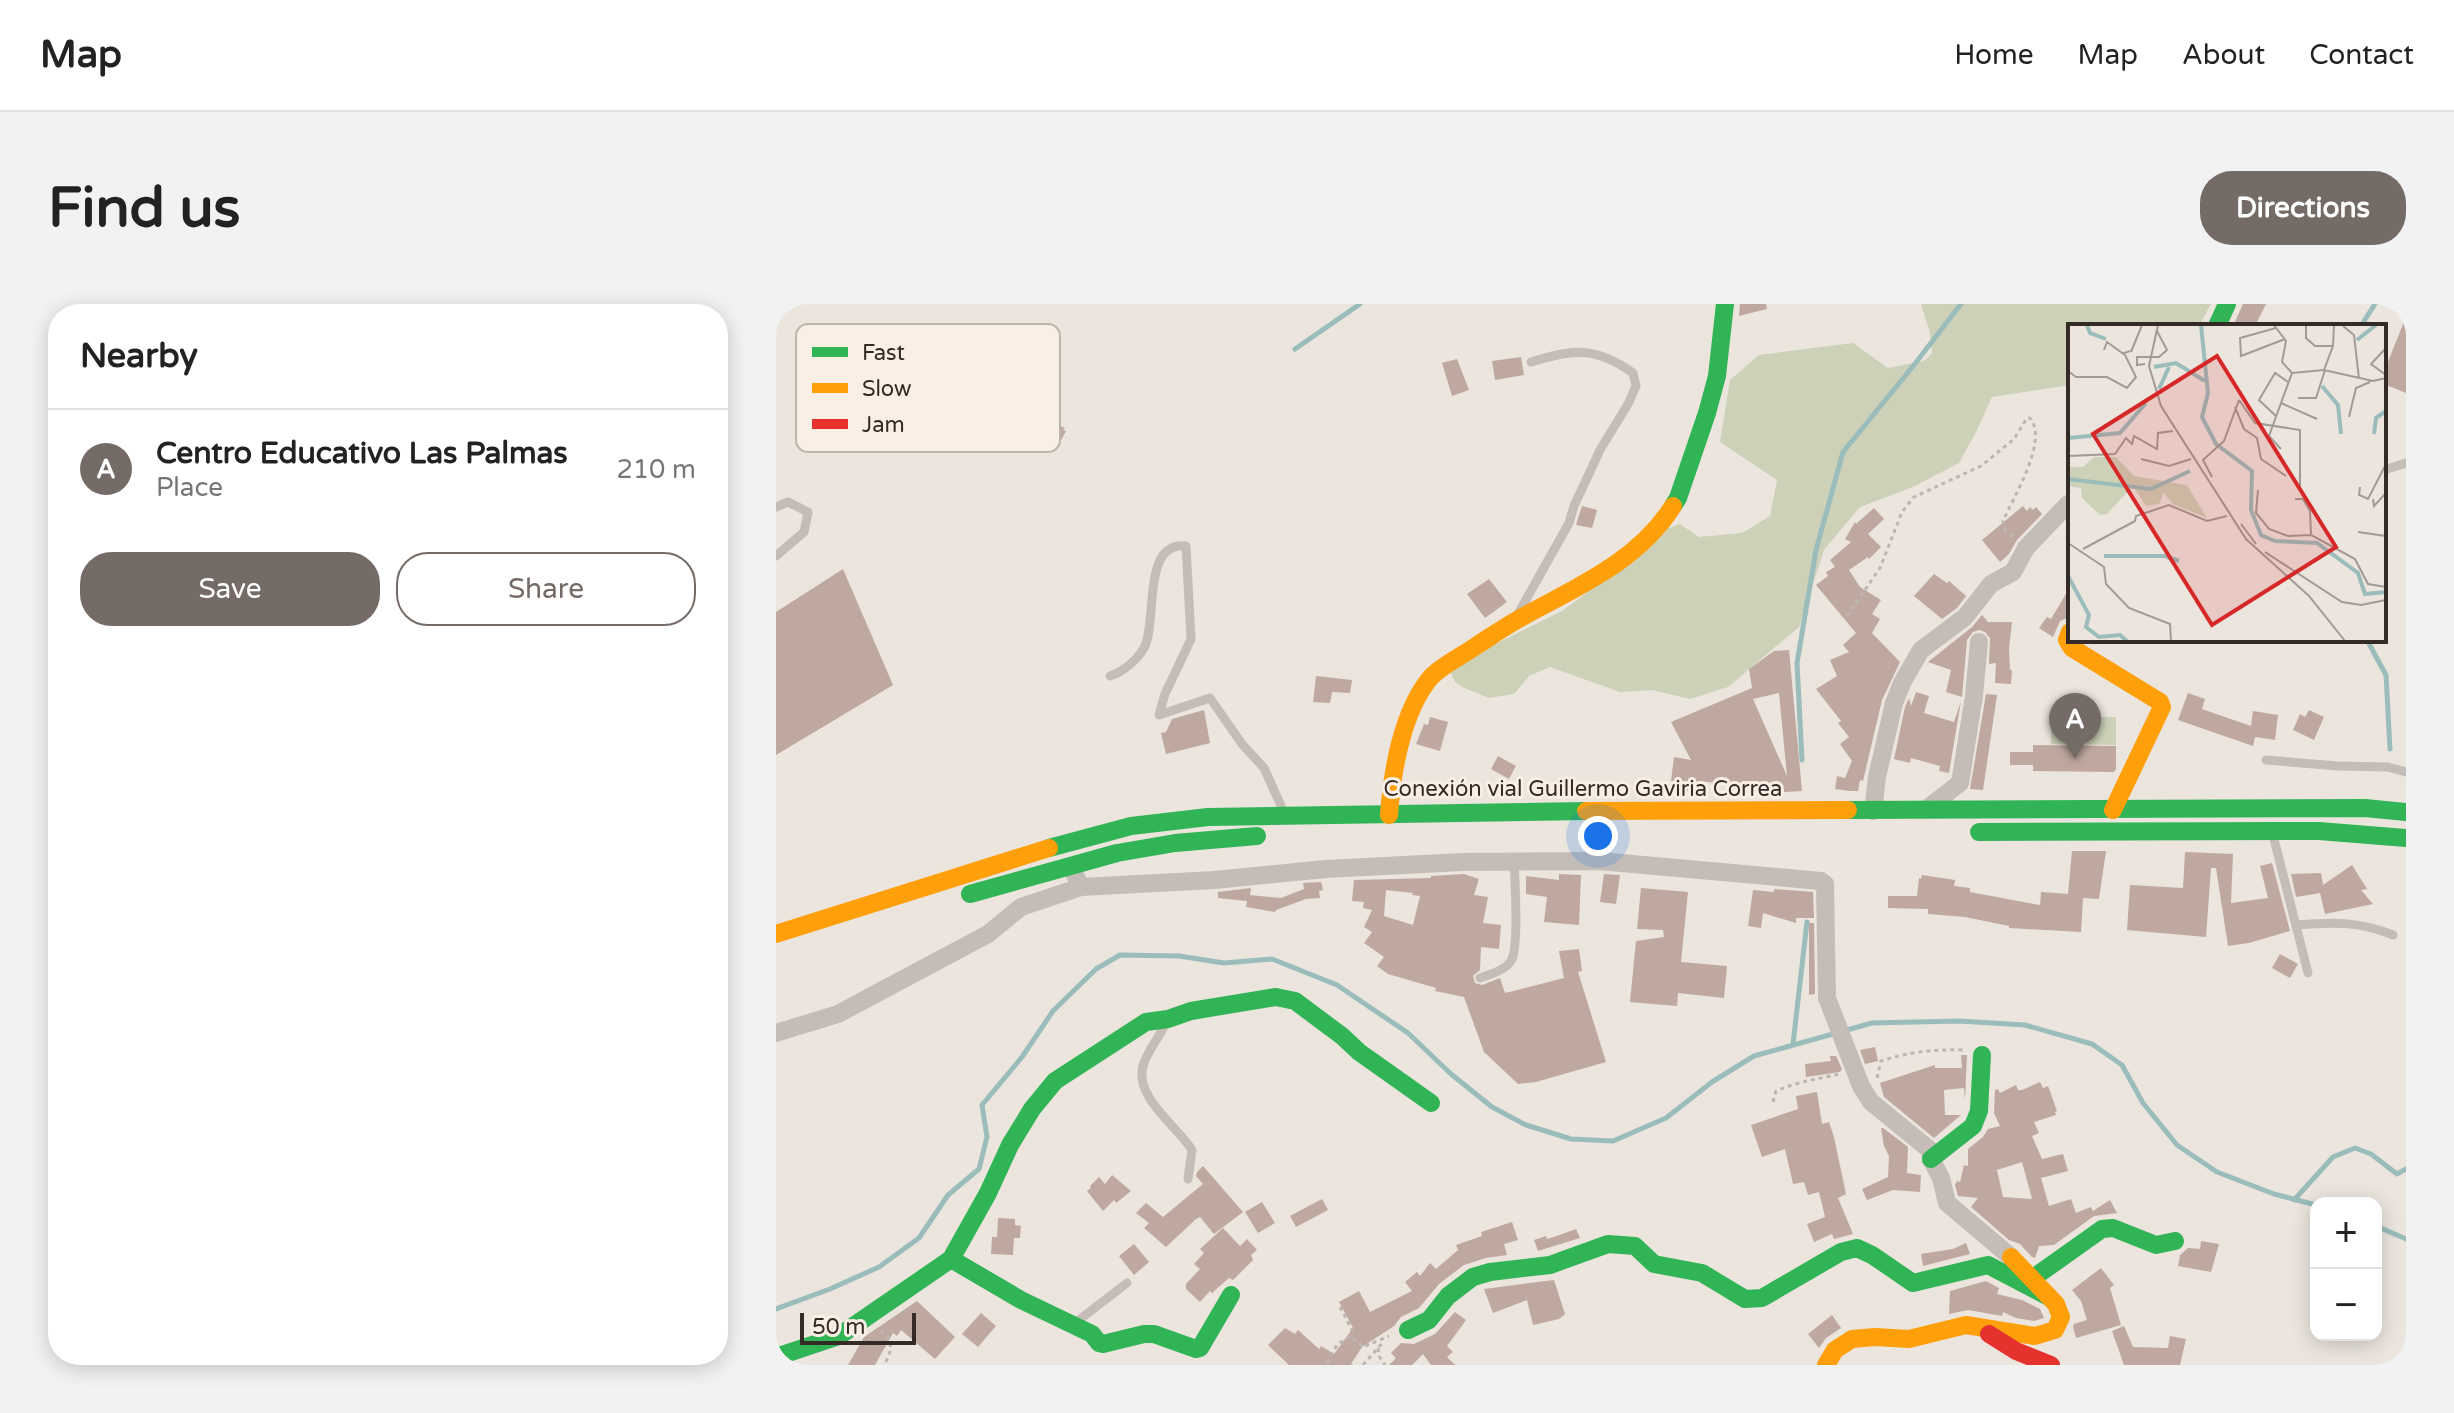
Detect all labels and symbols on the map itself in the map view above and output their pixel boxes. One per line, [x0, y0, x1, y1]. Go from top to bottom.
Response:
legend [796, 324, 1060, 452]
inset map [2068, 324, 2386, 642]
text: Fast [862, 340, 905, 366]
text: Slow [862, 376, 912, 402]
text: Jam [862, 412, 905, 438]
pin: A [2049, 693, 2101, 759]
street label: Conexión vial Guillermo Gaviria Correa [1384, 776, 1782, 802]
your location [1578, 816, 1618, 856]
scale bar [800, 1309, 916, 1345]

